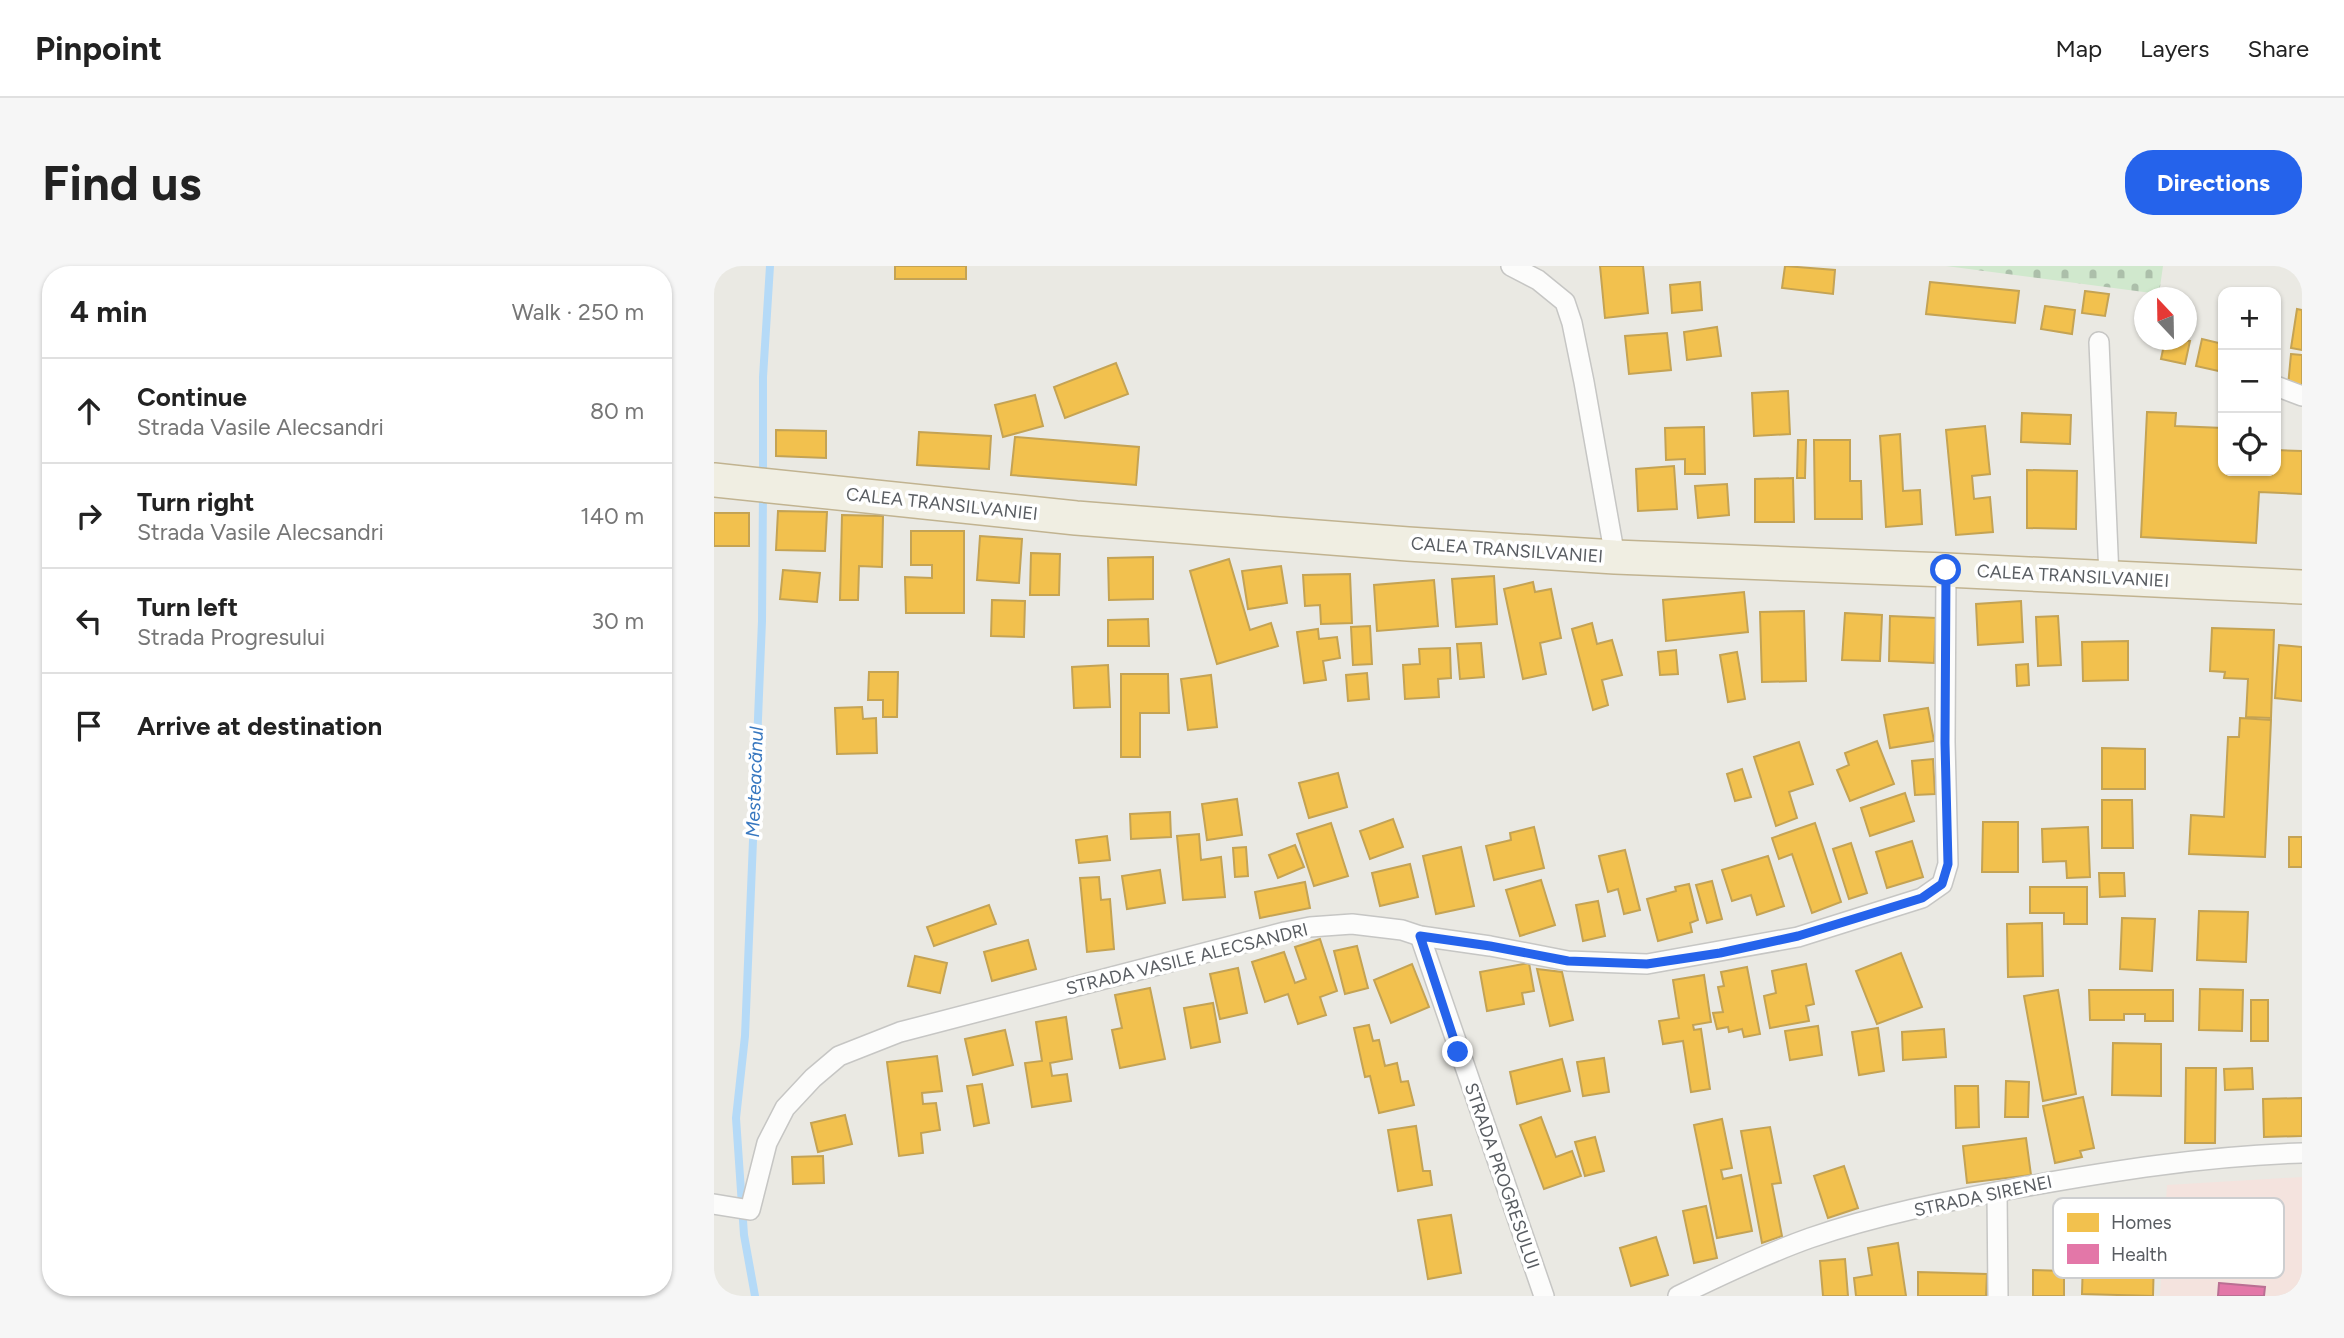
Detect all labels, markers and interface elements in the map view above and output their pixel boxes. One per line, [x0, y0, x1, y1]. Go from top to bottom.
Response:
text: Pinpoint [35, 29, 162, 68]
text: Map [2055, 34, 2102, 63]
text: Layers [2140, 34, 2209, 63]
text: Share [2247, 34, 2309, 63]
button: Directions [2125, 150, 2302, 215]
text: Find us [42, 153, 201, 212]
north arrow [2134, 287, 2197, 350]
map controls [2218, 287, 2281, 476]
button: + [2218, 287, 2281, 350]
text: 4 min [70, 293, 147, 330]
text: Walk · 250 m [512, 298, 644, 326]
button: − [2218, 350, 2281, 413]
text: Continue [137, 381, 247, 413]
icon: ahead [70, 392, 108, 430]
text: 80 m [590, 397, 644, 425]
text: Strada Vasile Alecsandri [137, 413, 384, 441]
button: locate [2218, 413, 2281, 476]
street label: CALEA TRANSILVANIEI [845, 483, 1039, 525]
text: Turn right [137, 486, 254, 518]
icon: right [70, 497, 108, 535]
text: 140 m [580, 502, 644, 530]
text: Strada Vasile Alecsandri [137, 518, 384, 546]
street label: CALEA TRANSILVANIEI [1410, 532, 1604, 568]
route start [1930, 554, 1961, 585]
street label: CALEA TRANSILVANIEI [1976, 560, 2170, 592]
text: Turn left [137, 591, 238, 623]
icon: left [70, 602, 108, 640]
text: 30 m [591, 607, 644, 635]
text: Strada Progresului [137, 623, 325, 651]
icon: arrive [70, 707, 108, 745]
text: Arrive at destination [137, 710, 382, 742]
water label: Mesteacănul [741, 725, 768, 838]
street label: STRADA VASILE ALECSANDRI [1064, 918, 1310, 1000]
route end [1442, 1036, 1473, 1067]
street label: STRADA PROGRESULUI [1460, 1080, 1544, 1272]
street label: STRADA SIRENEI [1912, 1171, 2054, 1221]
legend [2053, 1198, 2284, 1278]
text: Homes [2111, 1211, 2172, 1234]
text: Health [2111, 1243, 2167, 1266]

